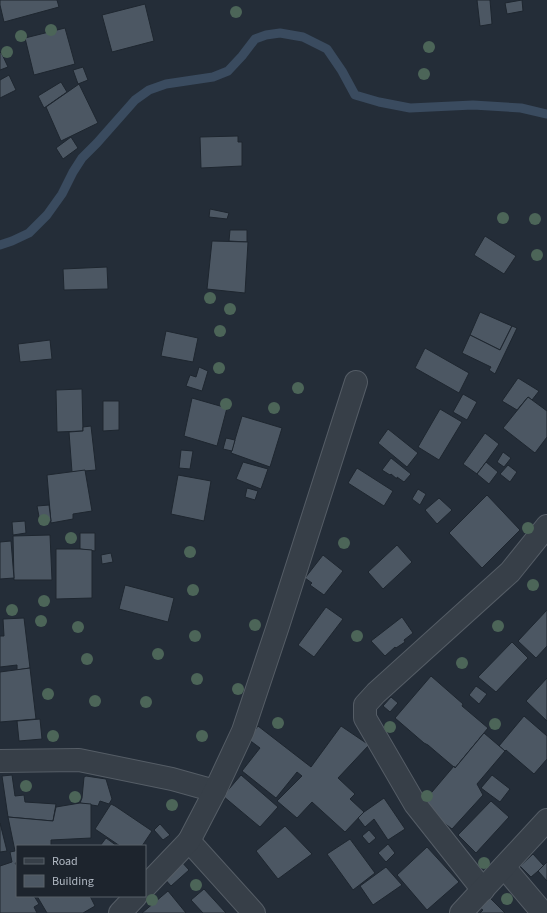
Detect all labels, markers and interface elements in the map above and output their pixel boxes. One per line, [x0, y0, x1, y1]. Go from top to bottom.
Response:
legend [16, 845, 146, 897]
text: Road [52, 853, 78, 870]
text: Building [52, 873, 94, 890]

